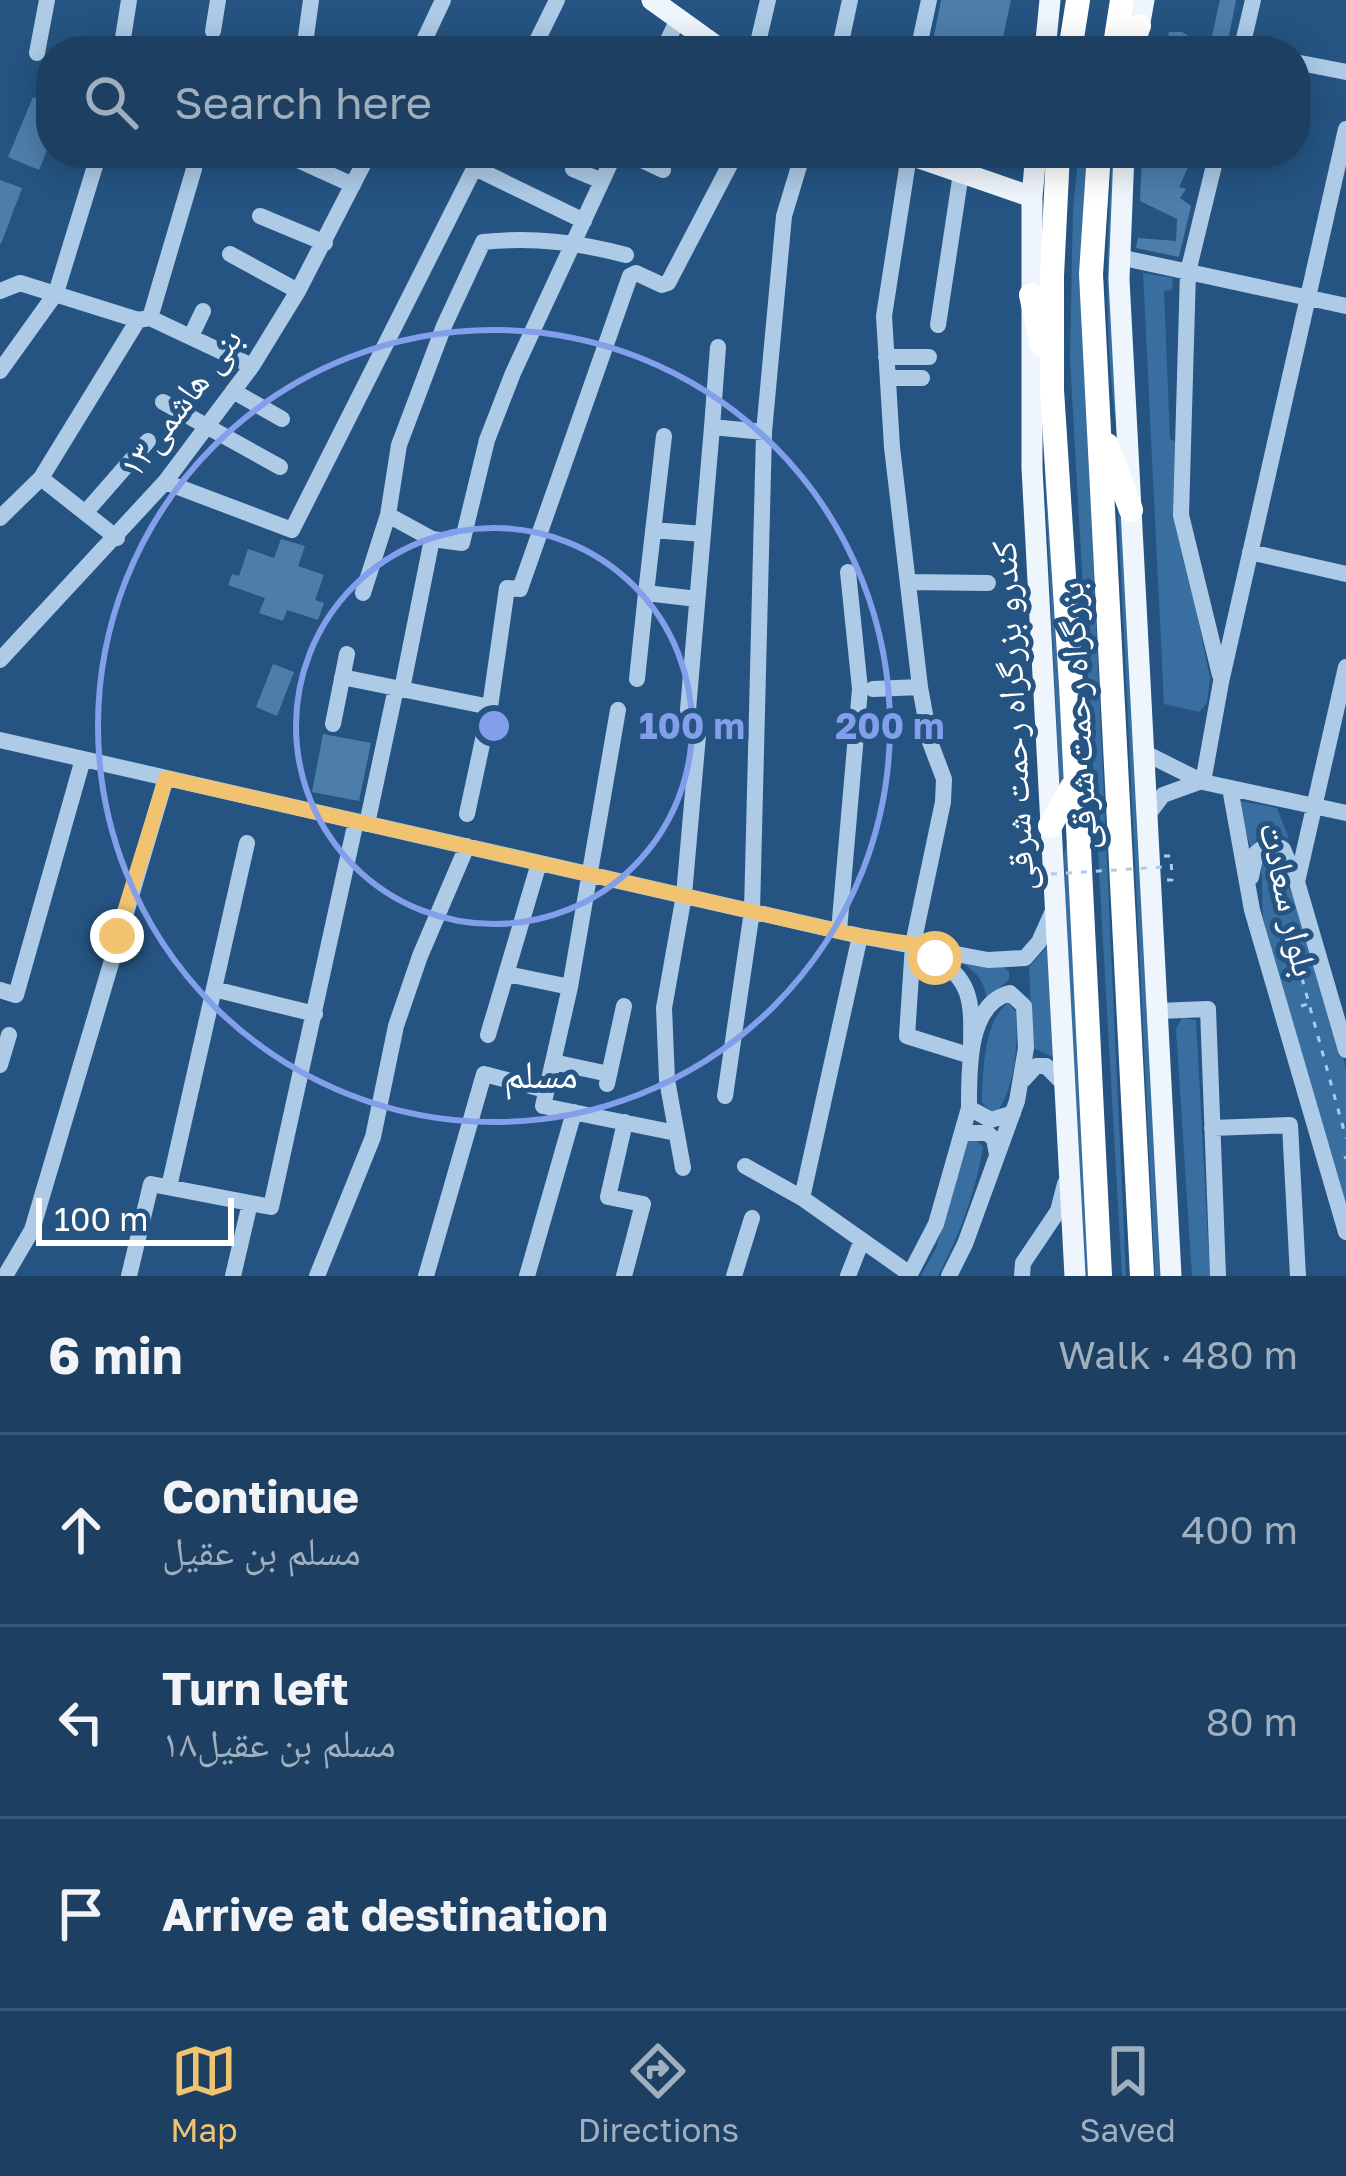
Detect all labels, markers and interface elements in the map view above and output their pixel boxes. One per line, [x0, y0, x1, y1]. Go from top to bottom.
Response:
search box [36, 36, 1310, 168]
icon: search [78, 69, 144, 135]
text: Search here [174, 75, 432, 129]
street label: بنی هاشمی۱۳ [109, 318, 251, 486]
street label: کندرو بزرگراه رحمت شرقی [981, 540, 1043, 892]
street label: بزرگراه رحمت شرقی [1048, 581, 1106, 851]
text: 100 m [639, 704, 745, 747]
text: 200 m [835, 704, 945, 747]
centre of rings [473, 705, 515, 747]
street label: بلوار سعادت [1251, 817, 1328, 980]
route end [90, 909, 144, 963]
route start [908, 931, 962, 985]
district label: مسلم [504, 1050, 578, 1100]
scale bar [36, 1192, 234, 1245]
text: 100 m [54, 1199, 148, 1238]
text: 6 min [48, 1324, 183, 1385]
text: Walk · 480 m [1058, 1331, 1298, 1378]
text: Continue [162, 1469, 359, 1523]
icon: ahead [48, 1497, 114, 1563]
text: 400 m [1182, 1506, 1298, 1553]
text: مسلم بن عقیل [162, 1527, 361, 1574]
text: Turn left [162, 1661, 349, 1715]
icon: left [48, 1689, 114, 1755]
text: 80 m [1206, 1698, 1298, 1745]
text: مسلم بن عقیل۱۸ [162, 1719, 396, 1766]
icon: arrive [48, 1881, 114, 1947]
text: Arrive at destination [162, 1887, 608, 1941]
tab: Map [170, 2038, 238, 2149]
tab: Directions [578, 2038, 739, 2149]
tab: Saved [1079, 2038, 1176, 2149]

